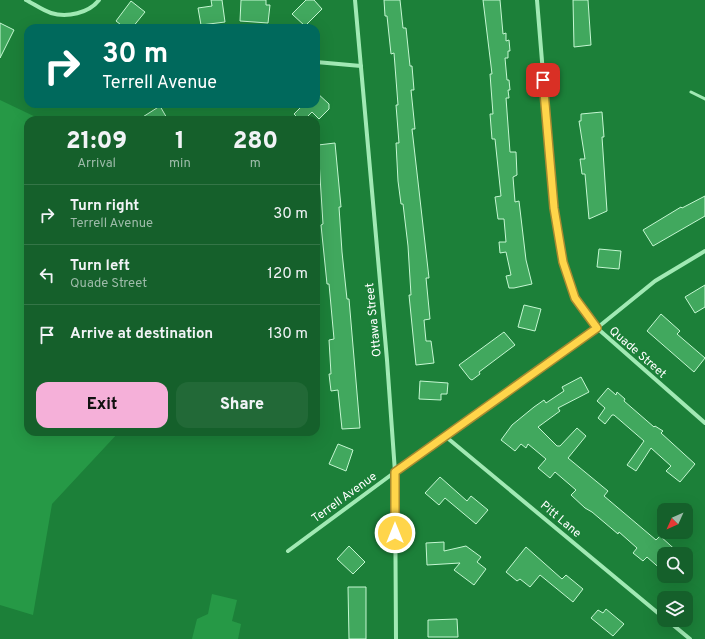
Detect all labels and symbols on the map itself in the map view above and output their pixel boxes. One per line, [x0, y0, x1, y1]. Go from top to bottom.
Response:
pin [526, 63, 560, 97]
street label: Ottawa Street [362, 282, 386, 358]
street label: Quade Street [605, 323, 669, 382]
street label: Terrell Avenue [309, 469, 380, 527]
street label: Pitt Lane [536, 498, 584, 542]
north arrow [657, 503, 693, 539]
position arrow [374, 512, 416, 554]

